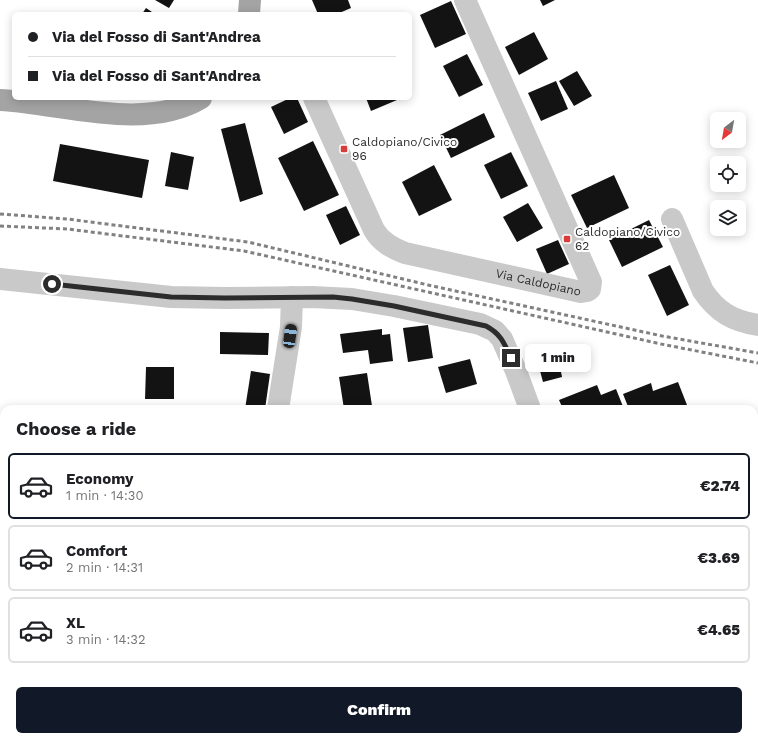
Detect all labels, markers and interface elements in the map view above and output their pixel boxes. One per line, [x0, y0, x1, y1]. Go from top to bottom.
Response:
text: Via del Fosso di Sant'Andrea [52, 28, 261, 46]
text: Via del Fosso di Sant'Andrea [52, 67, 261, 85]
north arrow [710, 112, 746, 148]
map controls [710, 112, 746, 236]
place label: Caldopiano/Civico 96 [352, 135, 457, 163]
marker: Caldopiano/Civico 96 [339, 144, 349, 154]
button: locate [710, 156, 746, 192]
button: layers [710, 200, 746, 236]
place label: Caldopiano/Civico 62 [575, 225, 680, 253]
marker: Caldopiano/Civico 62 [562, 234, 572, 244]
street label: Via Caldopiano [494, 266, 582, 299]
route start [43, 275, 61, 293]
car [282, 323, 298, 349]
callout: 1 min [525, 344, 591, 372]
route end [502, 349, 520, 367]
text: 1 min [541, 350, 575, 365]
text: Choose a ride [16, 418, 136, 439]
icon: car [18, 468, 54, 504]
text: Economy [66, 470, 133, 488]
text: €2.74 [700, 477, 740, 495]
text: 1 min · 14:30 [66, 488, 143, 503]
icon: car [18, 540, 54, 576]
text: Comfort [66, 542, 127, 560]
text: €3.69 [698, 549, 740, 567]
text: 2 min · 14:31 [66, 560, 143, 575]
icon: car [18, 612, 54, 648]
text: XL [66, 614, 85, 632]
text: €4.65 [697, 621, 740, 639]
text: 3 min · 14:32 [66, 632, 145, 647]
button: Confirm [16, 687, 742, 733]

